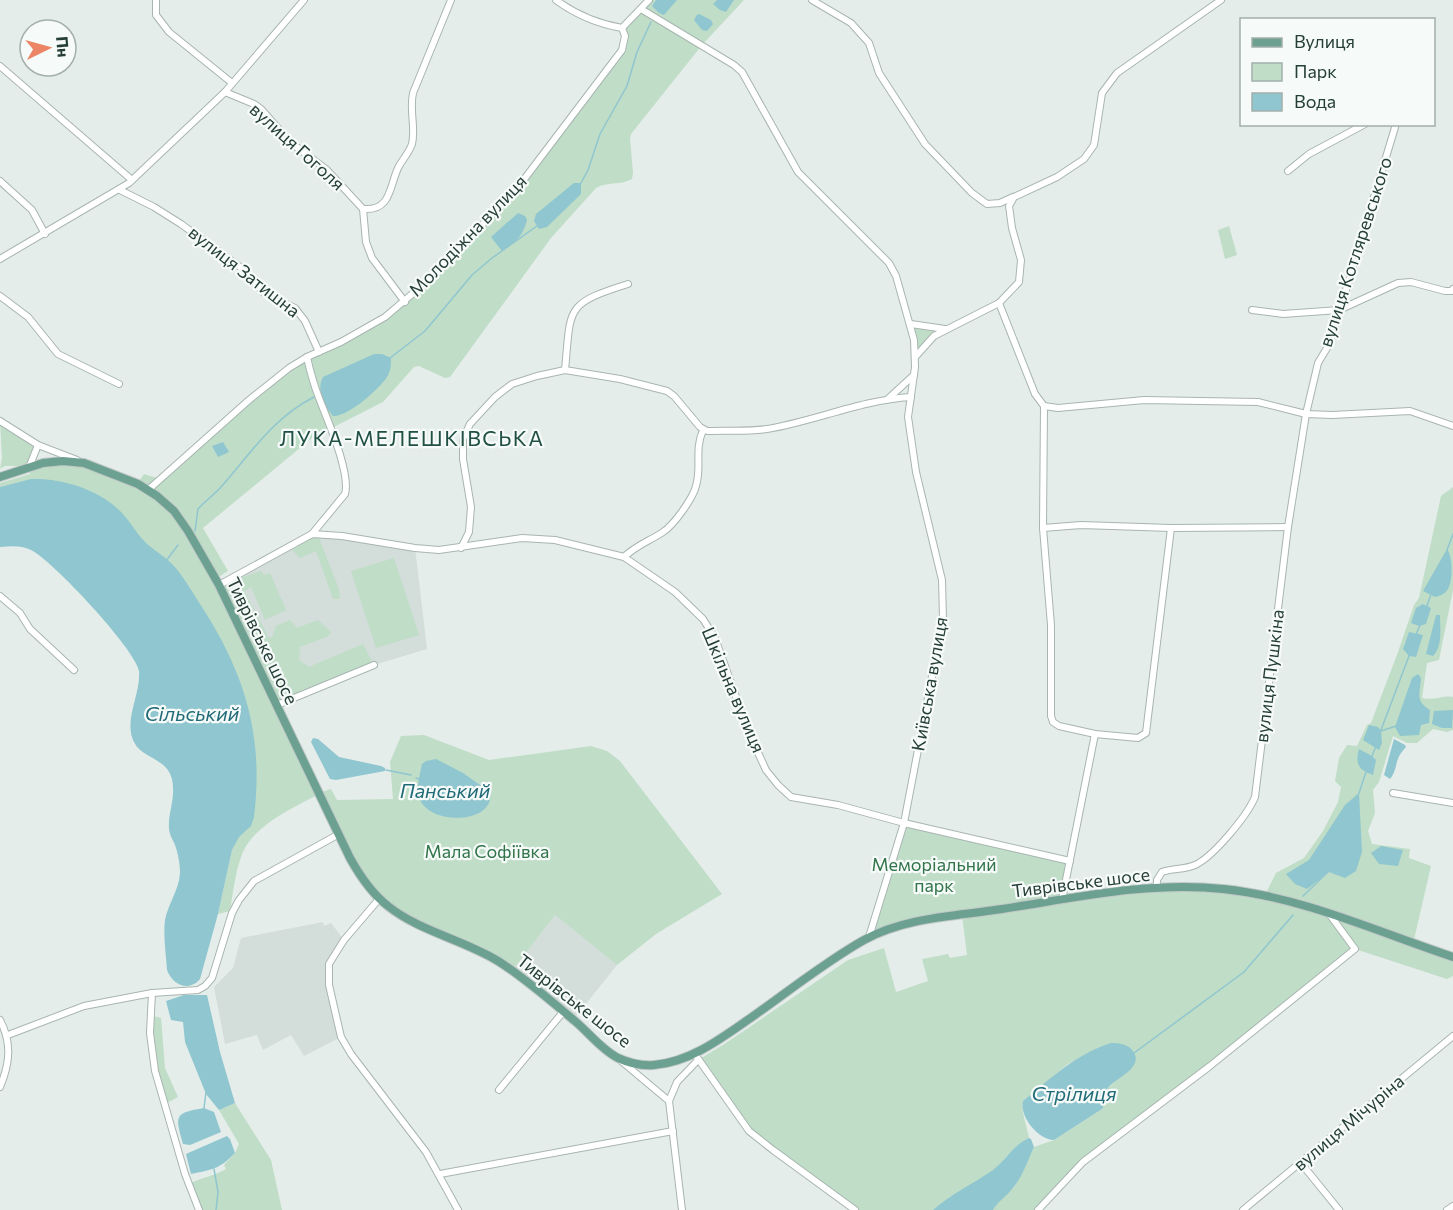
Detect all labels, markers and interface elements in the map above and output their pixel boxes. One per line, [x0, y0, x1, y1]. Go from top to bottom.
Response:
north arrow [18, 18, 78, 78]
legend [1240, 18, 1435, 126]
text: Вулиця [1294, 30, 1355, 52]
text: Пн [53, 35, 74, 58]
text: Парк [1294, 60, 1337, 82]
text: Вода [1294, 90, 1336, 112]
street label: вулиця Гоголя [246, 98, 350, 195]
street label: вулиця Котляревського [1314, 154, 1396, 349]
street label: Молодіжна вулиця [404, 170, 531, 301]
street label: вулиця Затишна [185, 221, 305, 322]
district label: ЛУКА-МЕЛЕШКІВСЬКА [280, 425, 544, 450]
street label: Тиврівське шосе [223, 573, 303, 708]
street label: вулиця Пушкіна [1250, 608, 1288, 744]
street label: Київська вулиця [906, 615, 952, 753]
street label: Шкільна вулиця [697, 623, 770, 756]
water label: Сільський [145, 701, 240, 725]
water label: Панський [400, 778, 491, 802]
park label: Мала Софіївка [425, 840, 549, 862]
park label: Меморіальний парк [871, 853, 997, 896]
street label: Тиврівське шосе [1011, 863, 1151, 901]
street label: Тиврівське шосе [513, 949, 636, 1052]
street label: вулиця Мічуріна [1289, 1070, 1408, 1175]
water label: Стрілиця [1032, 1081, 1116, 1105]

